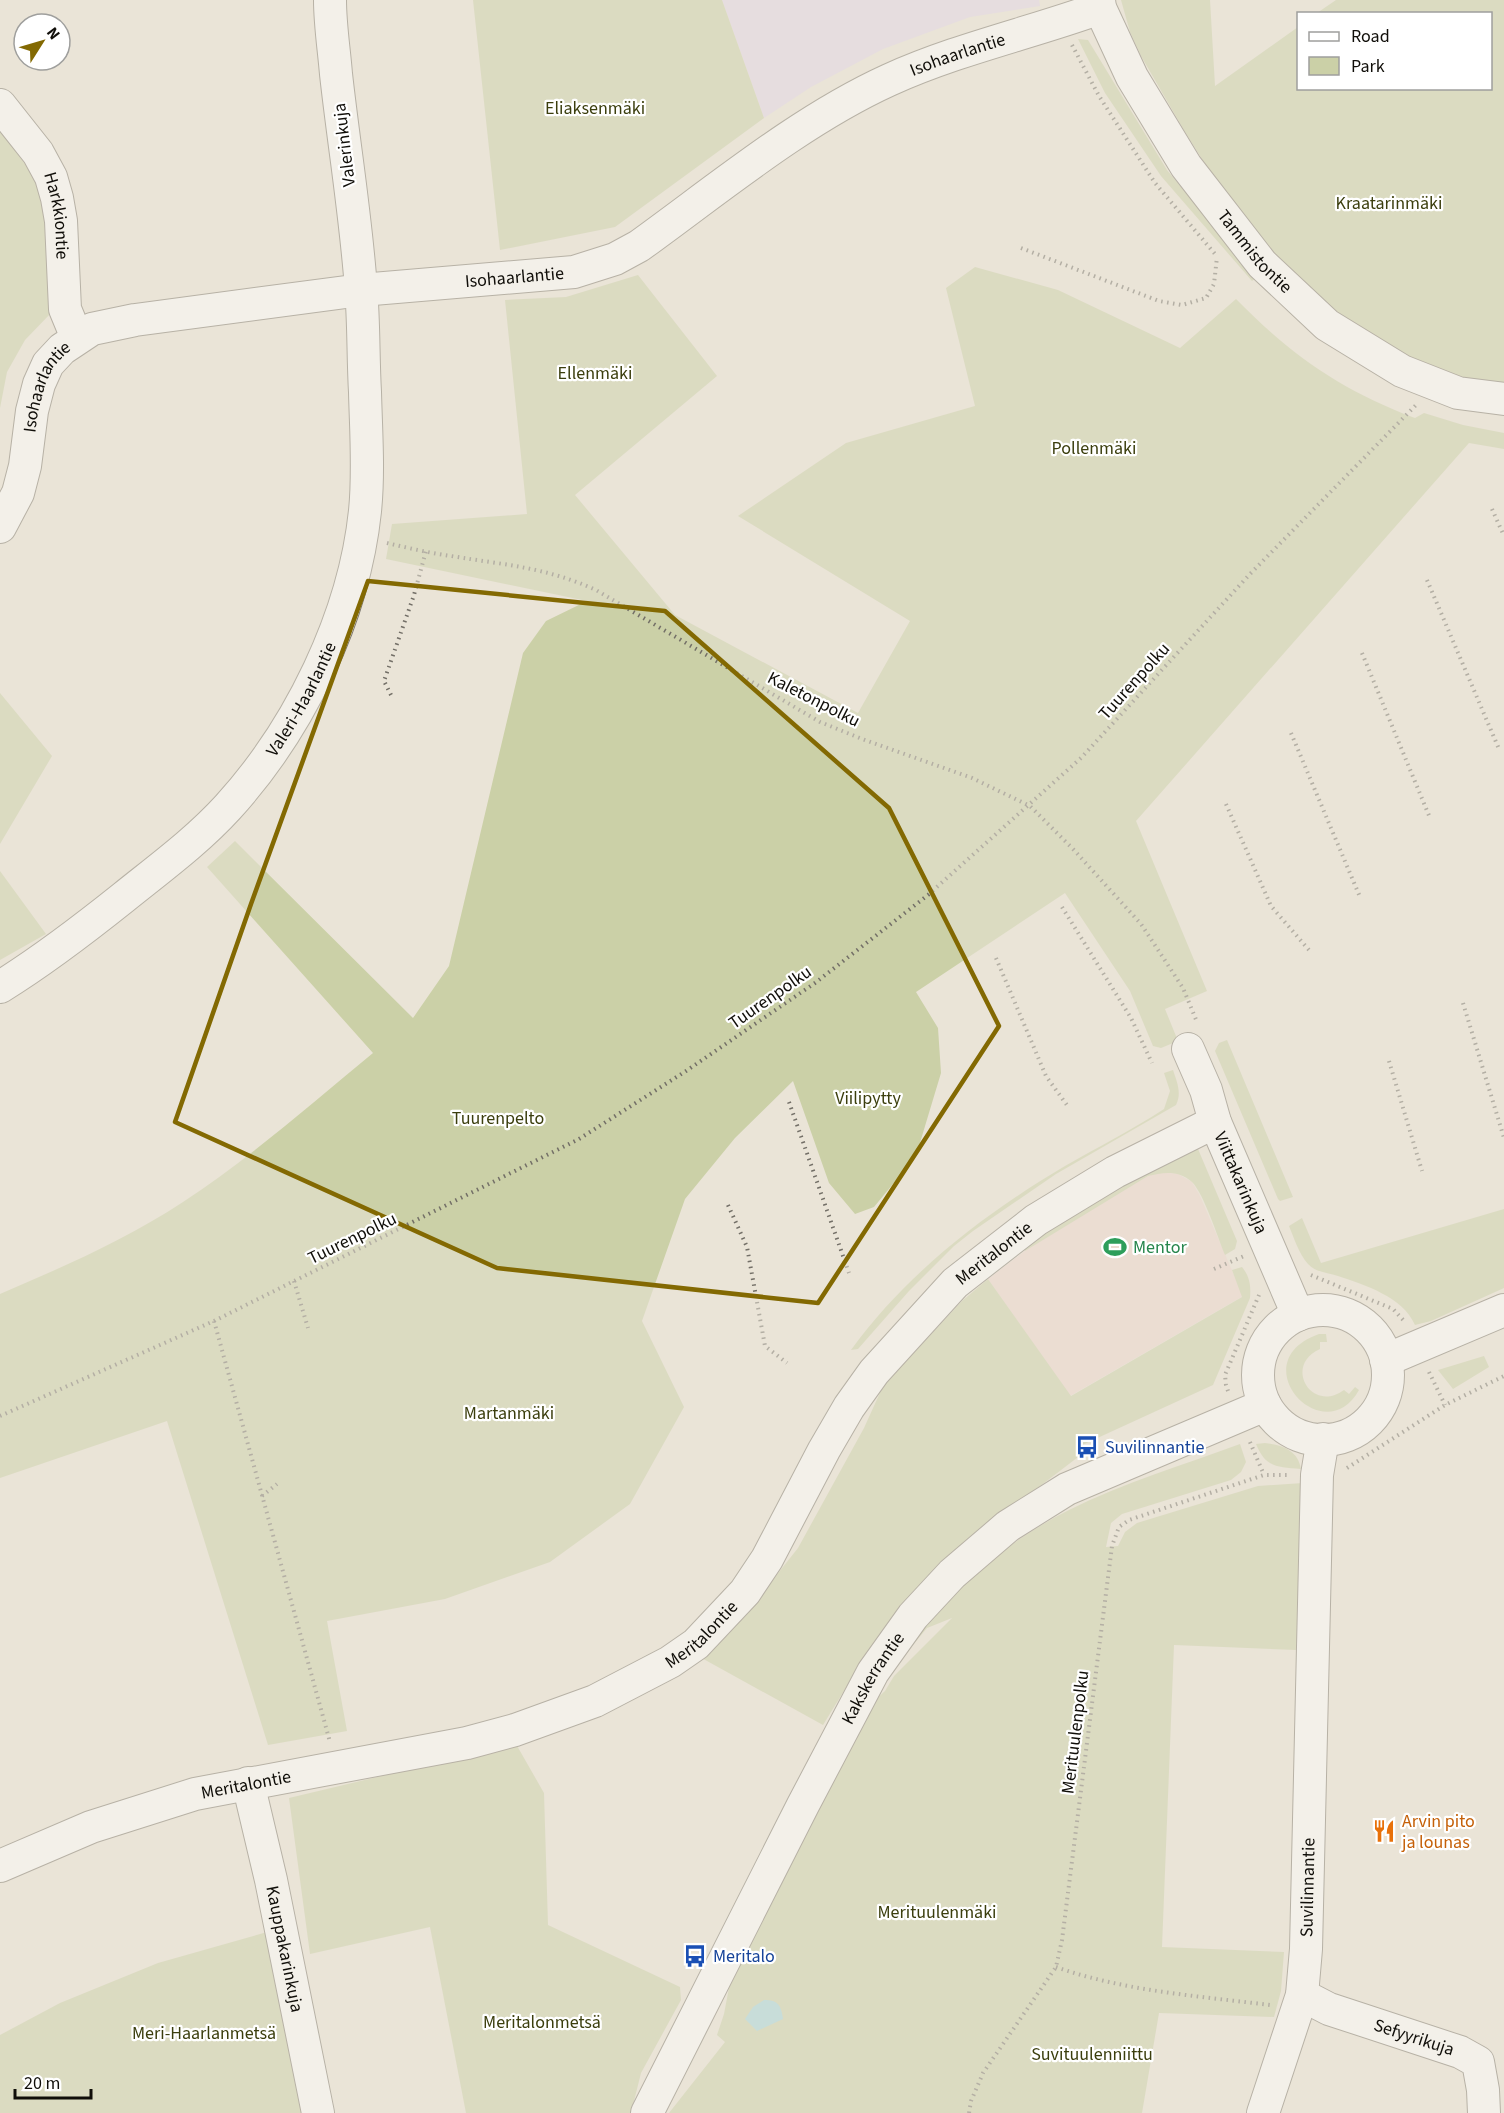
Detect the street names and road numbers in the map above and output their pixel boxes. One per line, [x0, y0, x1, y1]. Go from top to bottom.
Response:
street label: Isohaarlantie [906, 27, 1008, 83]
street label: Valerinkuja [327, 102, 362, 188]
street label: Harkkiontie [37, 169, 75, 260]
street label: Tammistontie [1211, 204, 1298, 299]
street label: Isohaarlantie [464, 261, 565, 294]
street label: Isohaarlantie [17, 335, 75, 434]
street label: Tuurenpolku [1093, 637, 1176, 725]
street label: Valeri-Haarlantie [260, 638, 343, 762]
street label: Kaletonpolku [763, 665, 864, 734]
street label: Tuurenpolku [724, 960, 817, 1035]
street label: Viittakarinkuja [1208, 1128, 1274, 1238]
street label: Tuurenpolku [304, 1206, 401, 1271]
street label: Meritalontie [950, 1215, 1038, 1291]
street label: Meritalontie [660, 1595, 744, 1675]
street label: Kakskerrantie [836, 1627, 911, 1729]
street label: Merituulenpolku [1056, 1669, 1095, 1795]
street label: Meritalontie [199, 1764, 293, 1806]
street label: Suvilinnantie [1294, 1837, 1322, 1937]
street label: Kauppakarinkuja [259, 1884, 309, 2014]
street label: Sefyyrikuja [1370, 2013, 1457, 2062]

